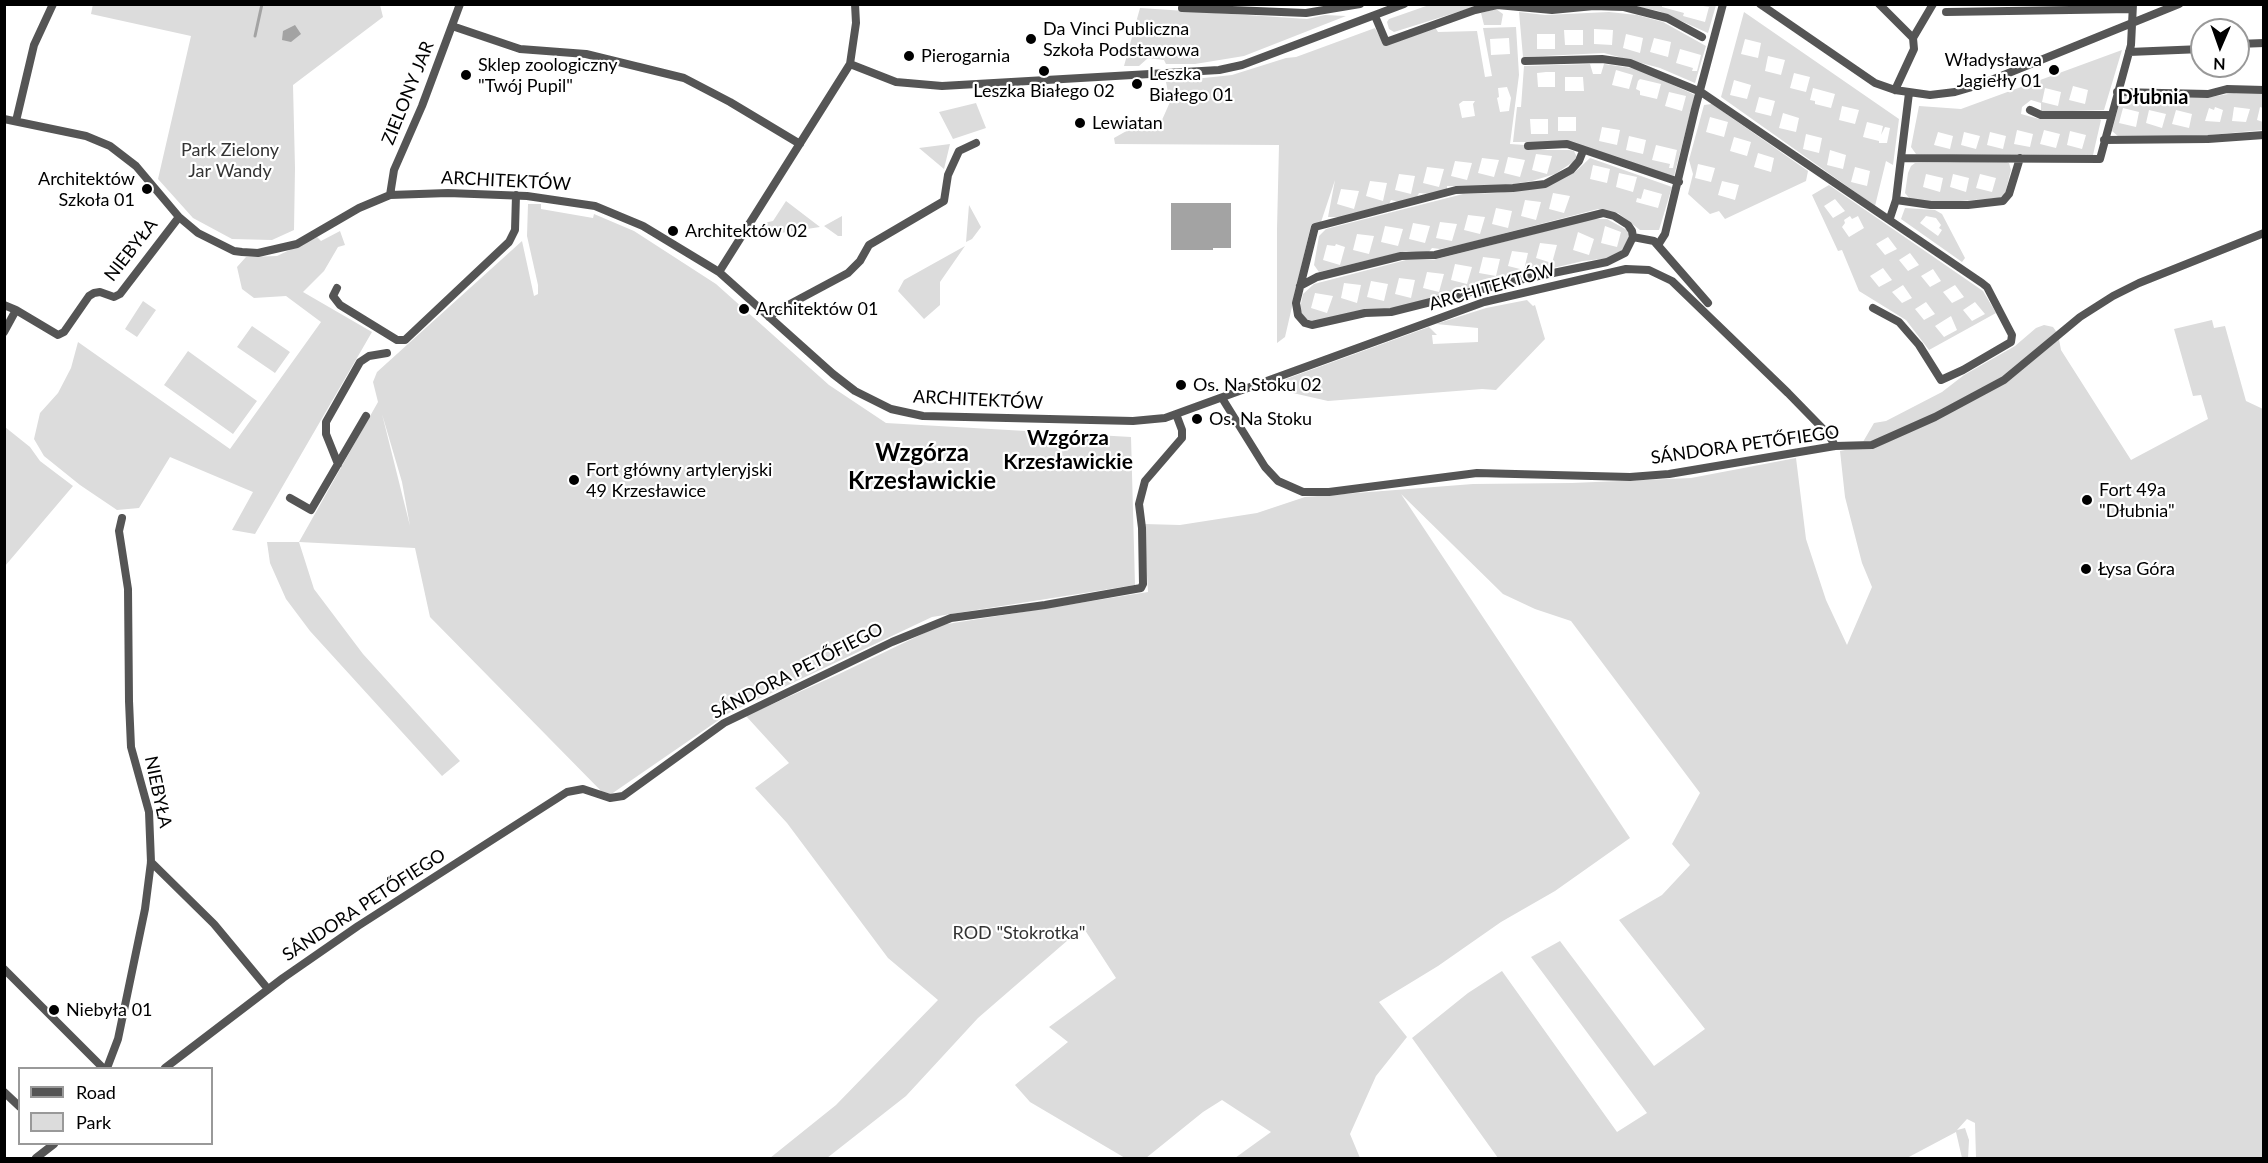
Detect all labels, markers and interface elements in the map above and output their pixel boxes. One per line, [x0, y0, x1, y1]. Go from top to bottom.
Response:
place label: Da Vinci Publiczna Szkoła Podstawowa [1043, 18, 1199, 60]
north arrow [2190, 18, 2250, 78]
marker: Da Vinci Publiczna Szkoła Podstawowa [1024, 32, 1038, 46]
street label: ZIELONY JAR [377, 38, 439, 148]
place label: Pierogarnia [921, 45, 1010, 67]
marker: Pierogarnia [902, 49, 916, 63]
place label: Władysława Jagiełły 01 [1945, 49, 2042, 92]
place label: Sklep zoologiczny "Twój Pupil" [478, 54, 617, 97]
text: N [2213, 55, 2226, 74]
place label: Leszka Białego 01 [1149, 63, 1234, 106]
marker: Władysława Jagiełły 01 [2047, 63, 2061, 77]
marker: Leszka Białego 02 [1037, 64, 1051, 78]
marker: Sklep zoologiczny "Twój Pupil" [459, 68, 473, 82]
marker: Leszka Białego 01 [1130, 77, 1144, 91]
place label: Leszka Białego 02 [973, 80, 1115, 102]
district label: Dłubnia [2118, 86, 2188, 110]
place label: Lewiatan [1092, 112, 1163, 134]
marker: Lewiatan [1073, 116, 1087, 130]
park label: Park Zielony Jar Wandy [181, 139, 279, 182]
street label: ARCHITEKTÓW [441, 167, 571, 195]
place label: Architektów Szkoła 01 [38, 168, 135, 210]
marker: Architektów Szkoła 01 [140, 182, 154, 196]
street label: NIEBYŁA [100, 214, 162, 286]
place label: Architektów 02 [685, 220, 807, 242]
marker: Architektów 02 [666, 224, 680, 238]
street label: ARCHITEKTÓW [1427, 259, 1557, 315]
place label: Architektów 01 [756, 298, 878, 320]
marker: Architektów 01 [737, 302, 751, 316]
place label: Os. Na Stoku 02 [1193, 374, 1322, 396]
marker: Os. Na Stoku 02 [1174, 378, 1188, 392]
street label: ARCHITEKTÓW [913, 386, 1043, 414]
place label: Os. Na Stoku [1209, 408, 1312, 430]
marker: Os. Na Stoku [1190, 412, 1204, 426]
street label: SÁNDORA PETŐFIEGO [1649, 421, 1841, 469]
district label: Wzgórza Krzesławickie [1003, 425, 1133, 475]
district label: Wzgórza Krzesławickie [848, 439, 996, 495]
place label: Fort główny artyleryjski 49 Krzesławice [586, 459, 772, 502]
marker: Fort główny artyleryjski 49 Krzesławice [567, 473, 581, 487]
place label: Fort 49a "Dłubnia" [2099, 479, 2175, 522]
marker: Fort 49a "Dłubnia" [2080, 493, 2094, 507]
place label: Łysa Góra [2098, 558, 2175, 580]
marker: Łysa Góra [2079, 562, 2093, 576]
street label: SÁNDORA PETŐFIEGO [707, 618, 887, 724]
street label: NIEBYŁA [140, 754, 176, 830]
street label: SÁNDORA PETŐFIEGO [278, 844, 450, 966]
park label: ROD "Stokrotka" [953, 922, 1085, 944]
place label: Niebyła 01 [66, 999, 153, 1021]
marker: Niebyła 01 [47, 1003, 61, 1017]
legend [18, 1067, 213, 1145]
text: Road [76, 1081, 116, 1103]
text: Park [76, 1111, 111, 1133]

